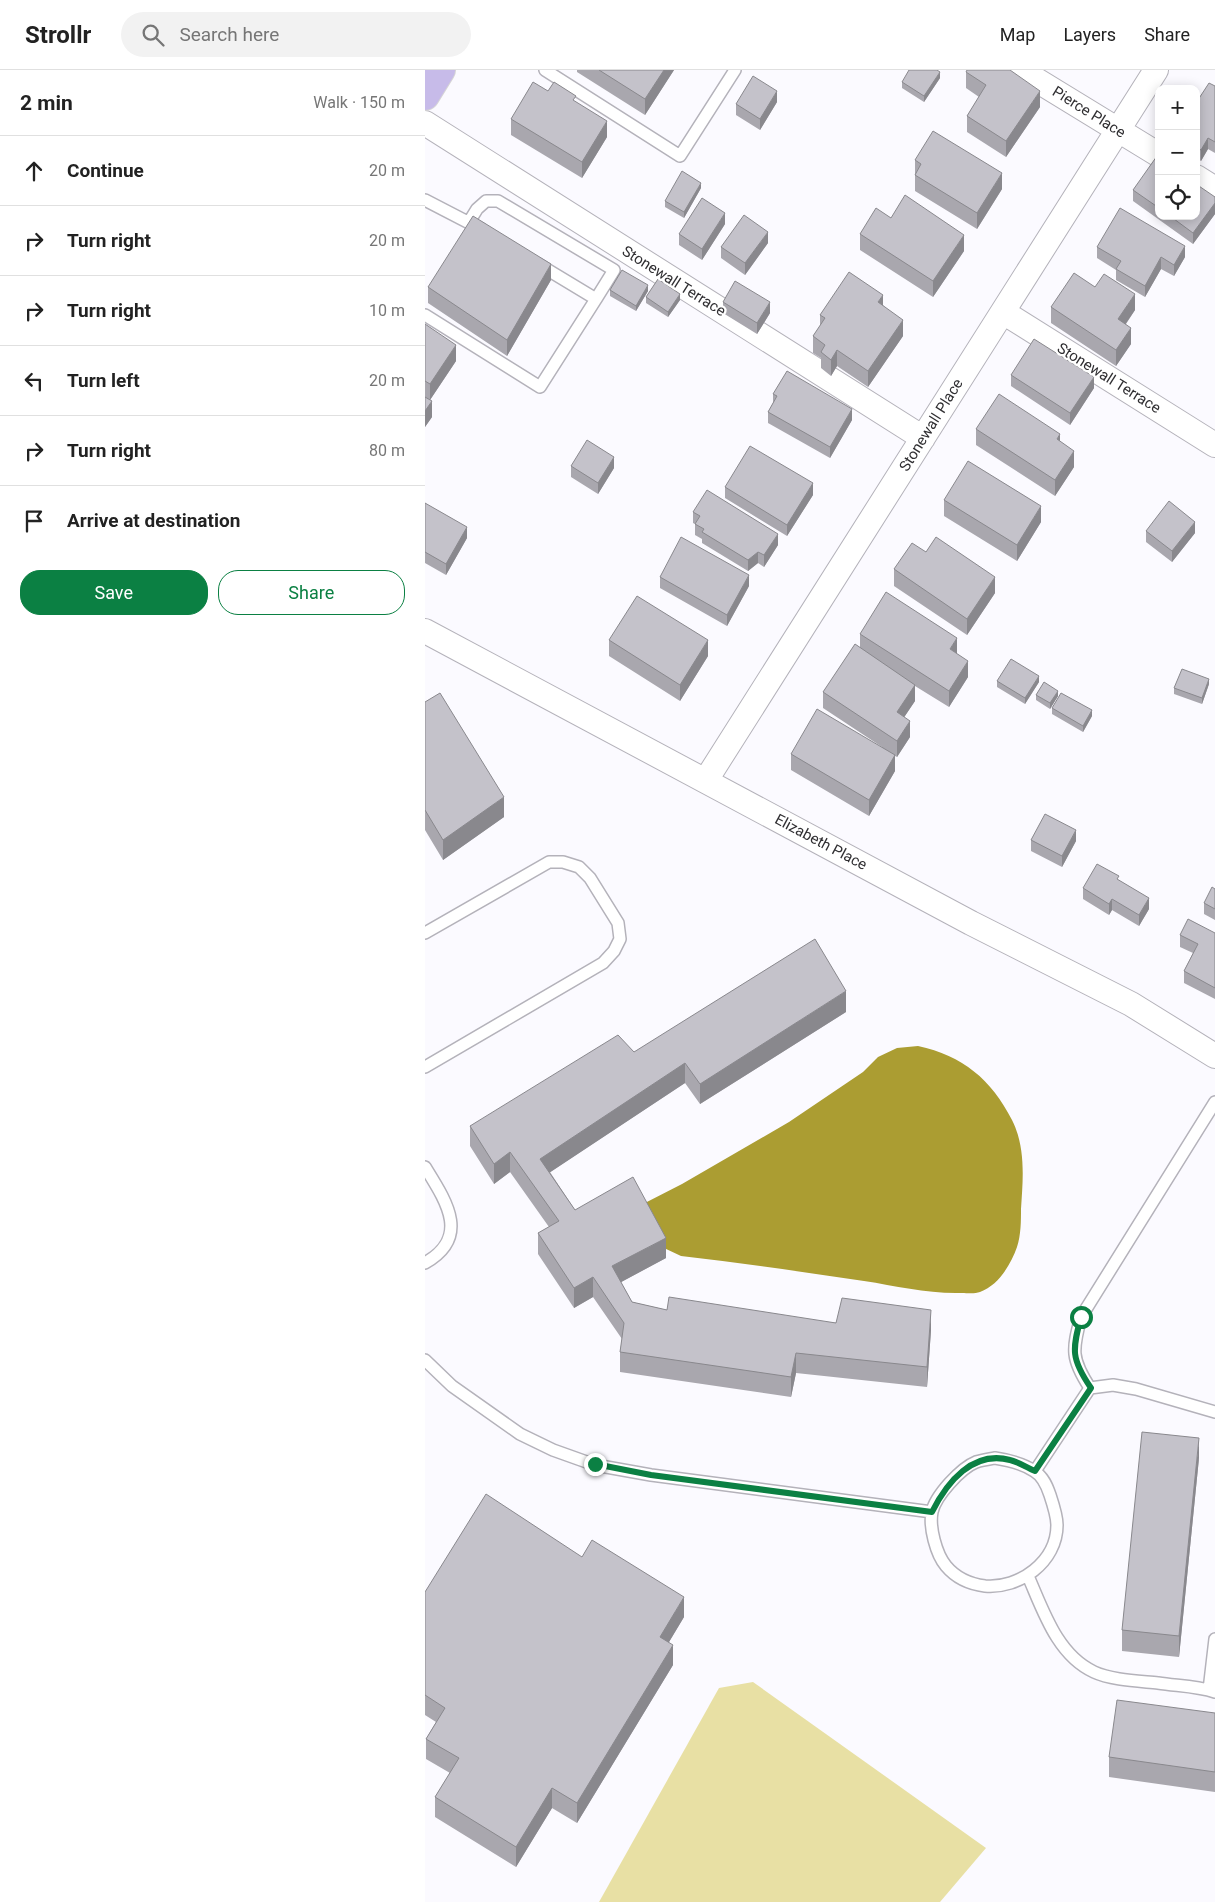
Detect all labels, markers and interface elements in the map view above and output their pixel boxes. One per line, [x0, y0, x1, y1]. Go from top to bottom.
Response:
search box [121, 12, 471, 57]
text: Strollr [25, 21, 91, 49]
icon: search [139, 21, 167, 49]
text: Search here [179, 23, 279, 46]
text: Map [1000, 24, 1035, 45]
text: Layers [1063, 24, 1116, 45]
text: Share [1144, 24, 1190, 45]
street label: Pierce Place [1049, 82, 1129, 142]
map controls [1155, 85, 1200, 220]
button: + [1155, 85, 1200, 130]
text: 2 min [20, 91, 73, 115]
text: Walk · 150 m [313, 93, 405, 112]
button: − [1155, 130, 1200, 175]
icon: ahead [20, 157, 48, 185]
text: Continue [67, 159, 144, 182]
text: 20 m [369, 161, 405, 180]
button: locate [1155, 175, 1200, 220]
icon: right [20, 227, 48, 255]
text: Turn right [67, 229, 151, 252]
text: 20 m [369, 231, 405, 250]
street label: Stonewall Terrace [619, 242, 729, 320]
icon: right [20, 297, 48, 325]
text: Turn right [67, 299, 151, 322]
text: 10 m [369, 301, 405, 320]
street label: Stonewall Terrace [1054, 339, 1164, 417]
icon: left [20, 367, 48, 395]
text: Turn left [67, 369, 140, 392]
text: 20 m [369, 371, 405, 390]
street label: Stonewall Place [895, 375, 967, 475]
icon: right [20, 437, 48, 465]
text: Turn right [67, 439, 151, 462]
text: 80 m [369, 441, 405, 460]
icon: arrive [20, 507, 48, 535]
text: Arrive at destination [67, 509, 240, 532]
button: Save [20, 570, 208, 615]
button: Share [218, 570, 405, 615]
street label: Elizabeth Place [772, 810, 870, 874]
route start [1070, 1306, 1093, 1329]
route end [584, 1453, 607, 1476]

